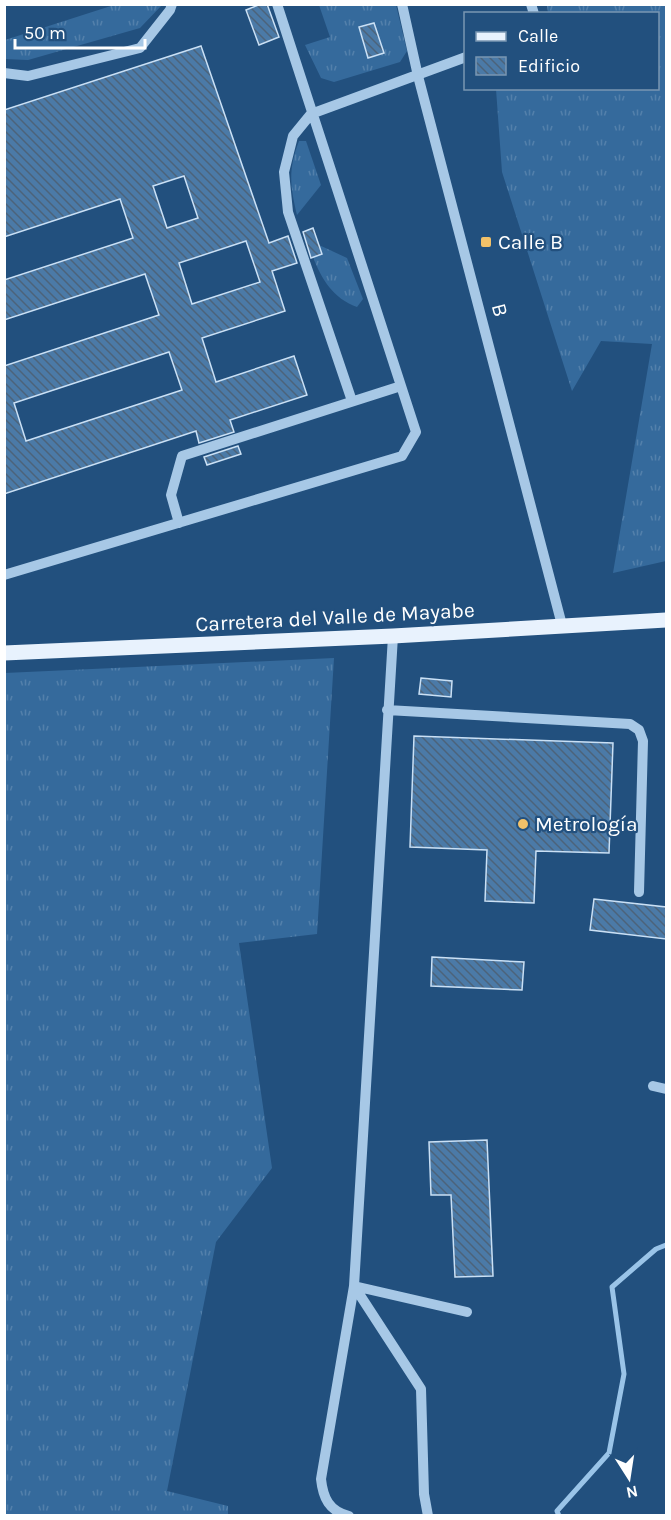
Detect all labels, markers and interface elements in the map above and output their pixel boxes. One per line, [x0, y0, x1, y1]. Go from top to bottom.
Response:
scale bar [15, 12, 146, 50]
legend [464, 12, 659, 90]
text: 50 m [24, 22, 66, 44]
text: Calle [518, 25, 558, 47]
text: Edificio [518, 55, 580, 77]
place label: Calle B [498, 230, 563, 254]
marker: Calle B [479, 235, 493, 249]
street label: B [487, 301, 513, 319]
street label: Carretera del Valle de Mayabe [195, 598, 475, 636]
place label: Metrología [535, 812, 638, 836]
marker: Metrología [516, 817, 530, 831]
north arrow [599, 1448, 659, 1508]
text: N [624, 1482, 640, 1503]

